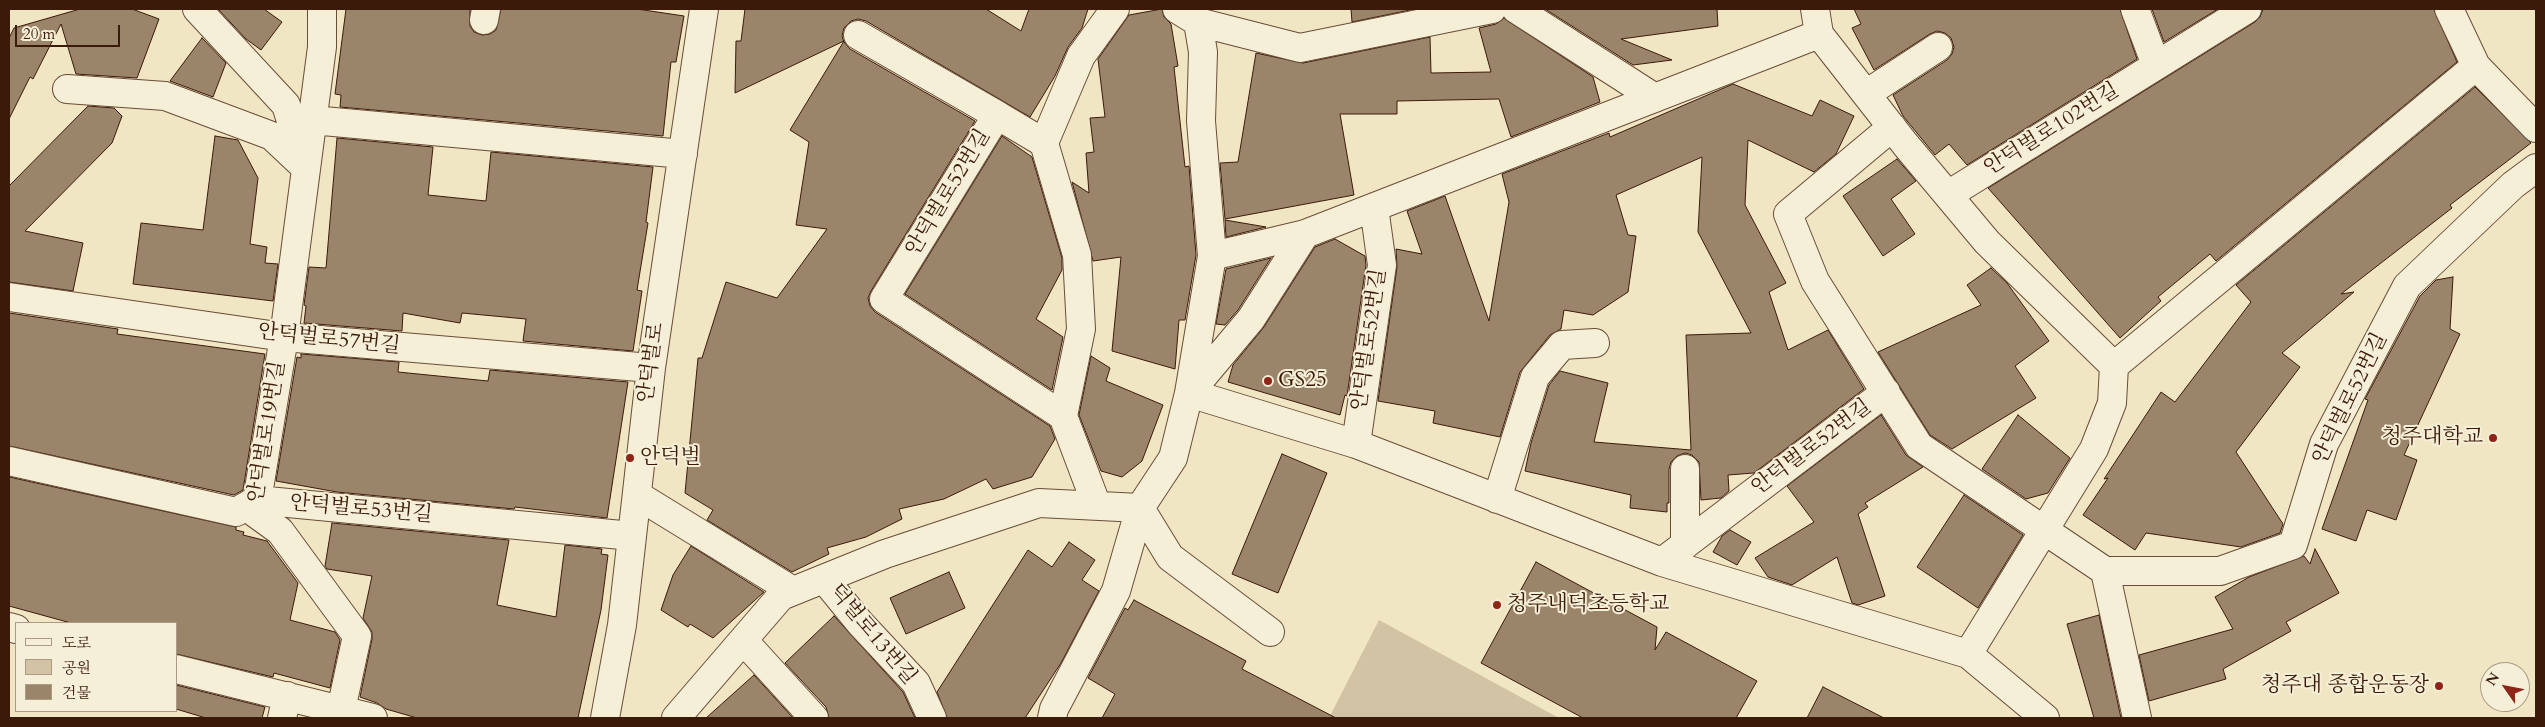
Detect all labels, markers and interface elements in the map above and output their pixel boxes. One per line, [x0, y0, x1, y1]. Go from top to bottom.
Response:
scale bar [18, 15, 122, 47]
text: 20 m [23, 24, 55, 44]
street label: 안덕벌로102번길 [1980, 79, 2124, 181]
street label: 안덕벌로52번길 [901, 125, 997, 261]
street label: 안덕벌로52번길 [1348, 267, 1392, 413]
street label: 안덕벌로57번길 [256, 320, 402, 360]
street label: 안덕벌로 [634, 321, 670, 405]
street label: 안덕벌로52번길 [2308, 329, 2394, 469]
street label: 안덕벌로19번길 [244, 359, 292, 505]
place label: GS25 [1278, 368, 1327, 394]
marker: GS25 [1262, 375, 1274, 387]
street label: 안덕벌로52번길 [1747, 395, 1877, 501]
place label: 청주대학교 [2382, 425, 2483, 451]
marker: 청주대학교 [2487, 432, 2499, 444]
place label: 안덕벌 [640, 445, 701, 471]
marker: 안덕벌 [624, 452, 636, 464]
street label: 안덕벌로53번길 [289, 491, 433, 529]
street label: 덕벌로13번길 [823, 580, 921, 690]
place label: 청주내덕초등학교 [1507, 592, 1669, 618]
marker: 청주내덕초등학교 [1491, 599, 1503, 611]
legend [15, 622, 178, 712]
text: 도로 [62, 633, 91, 653]
text: 공원 [62, 658, 91, 678]
north arrow [2480, 662, 2530, 712]
text: N [2482, 669, 2504, 689]
place label: 청주대 종합운동장 [2261, 673, 2429, 699]
marker: 청주대 종합운동장 [2433, 680, 2445, 692]
text: 건물 [62, 683, 91, 703]

